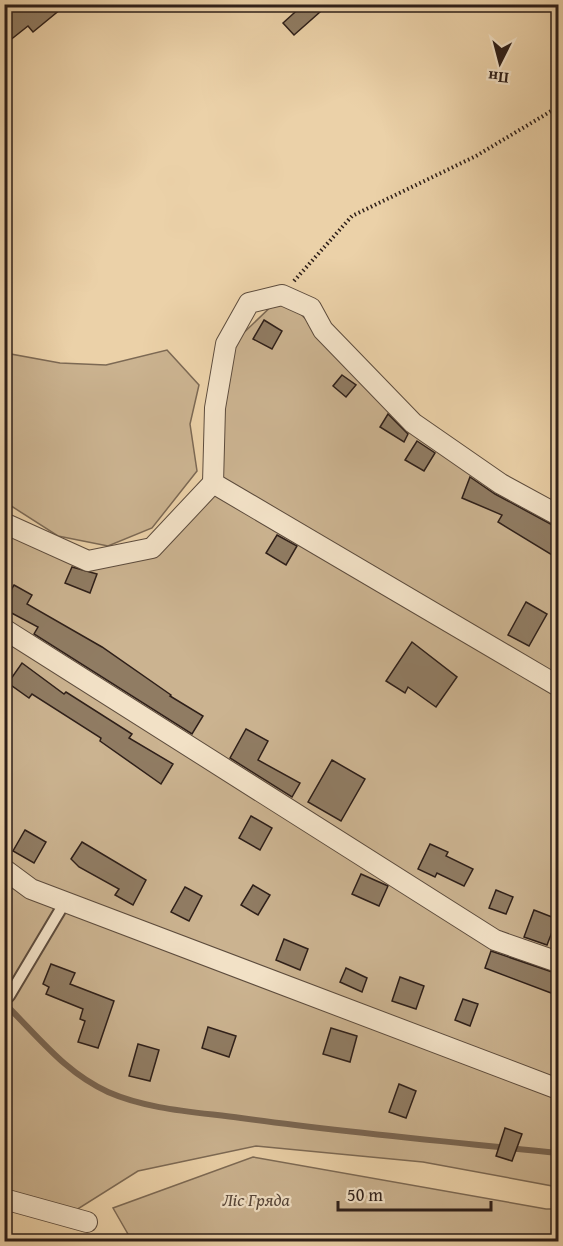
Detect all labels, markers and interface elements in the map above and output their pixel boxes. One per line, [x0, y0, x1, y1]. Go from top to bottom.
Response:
north arrow [470, 33, 530, 93]
text: Пн [487, 65, 510, 91]
scale bar [338, 1174, 491, 1212]
text: 50 m [347, 1181, 383, 1208]
park label: Ліс Гряда [222, 1186, 290, 1213]

